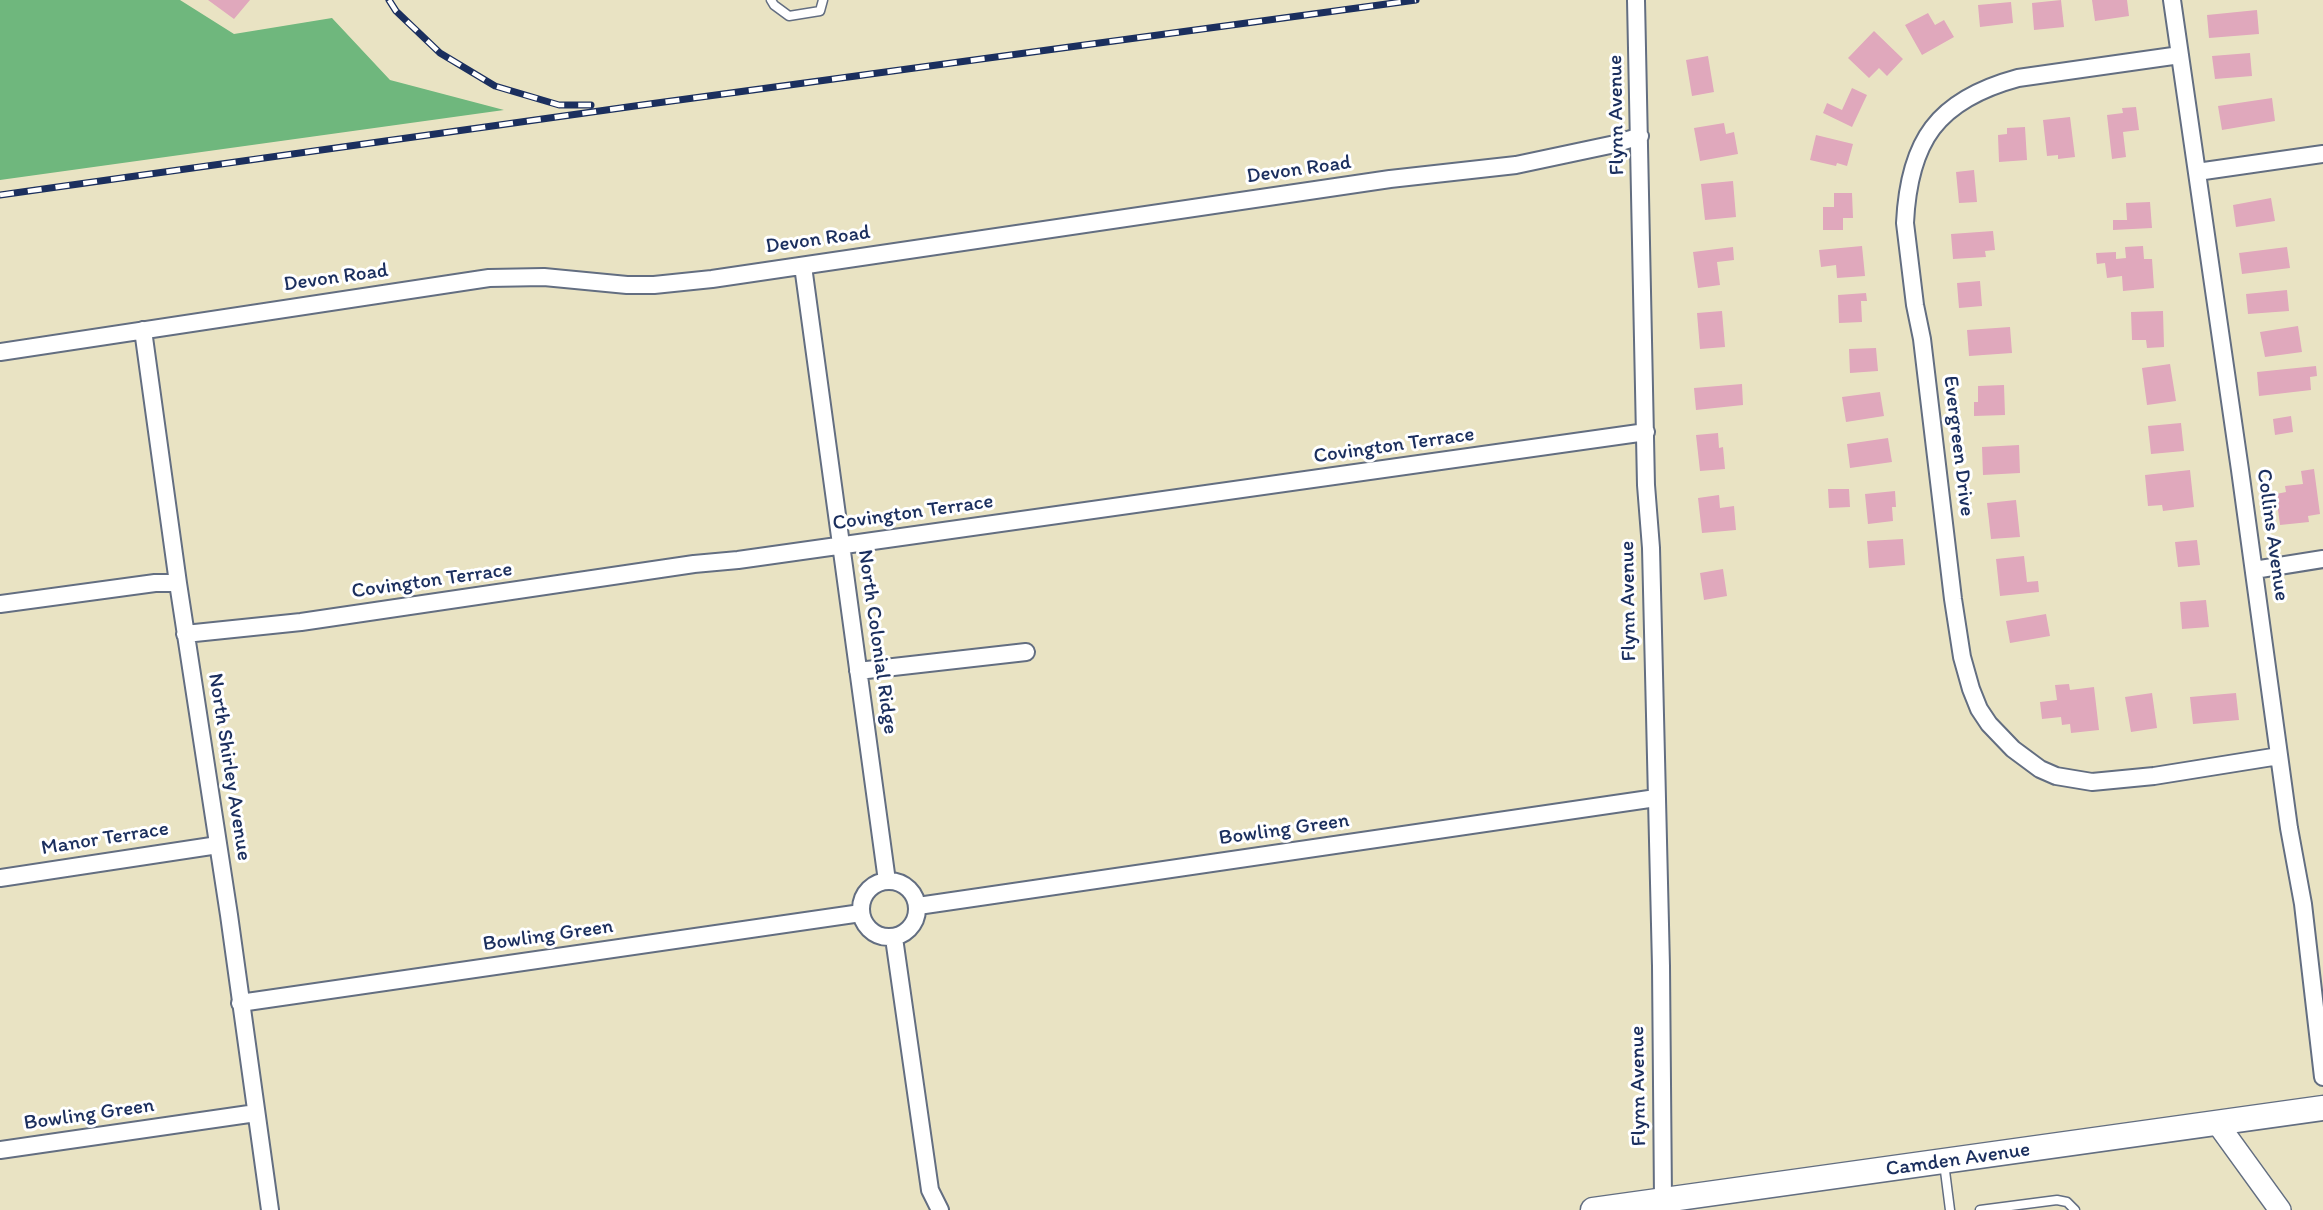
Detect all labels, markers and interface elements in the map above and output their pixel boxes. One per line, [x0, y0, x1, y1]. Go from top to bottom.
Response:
street label: Flynn Avenue [1603, 54, 1631, 176]
street label: Devon Road [1245, 150, 1353, 190]
street label: Devon Road [764, 220, 872, 260]
street label: Devon Road [282, 258, 390, 298]
street label: Evergreen Drive [1937, 374, 1979, 518]
street label: Covington Terrace [1312, 422, 1476, 470]
street label: Collins Avenue [2250, 467, 2294, 603]
street label: Covington Terrace [831, 489, 995, 537]
street label: Flynn Avenue [1615, 540, 1643, 662]
street label: North Colonial Ridge [852, 548, 902, 736]
street label: Covington Terrace [350, 557, 514, 605]
street label: North Shirley Avenue [202, 671, 256, 863]
street label: Bowling Green [1217, 808, 1351, 852]
street label: Manor Terrace [39, 816, 171, 862]
street label: Bowling Green [481, 914, 615, 958]
street label: Flynn Avenue [1625, 1025, 1653, 1147]
street label: Bowling Green [22, 1093, 156, 1137]
street label: Camden Avenue [1884, 1137, 2032, 1183]

